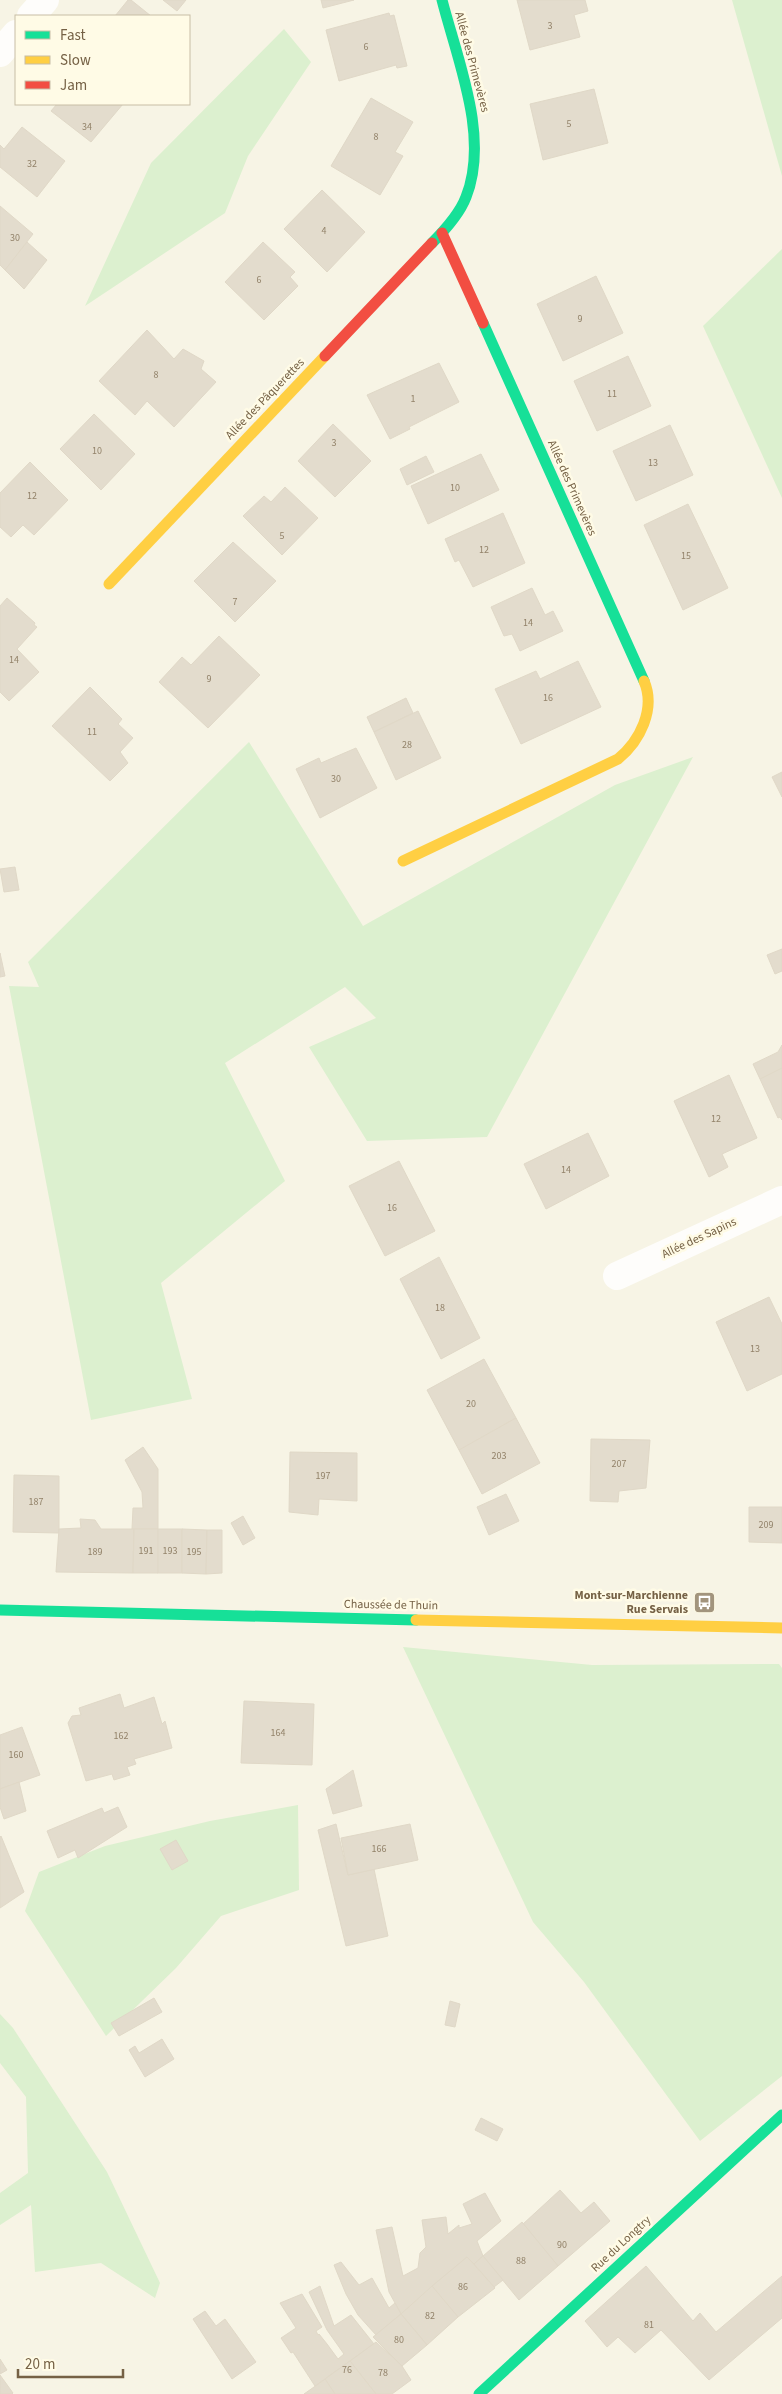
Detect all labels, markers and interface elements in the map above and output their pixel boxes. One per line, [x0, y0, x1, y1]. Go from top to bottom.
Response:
street label: Allée des Primevères [450, 10, 494, 114]
legend [15, 15, 190, 105]
house number: 3 [548, 19, 553, 33]
text: Fast [60, 25, 86, 46]
house number: 6 [364, 40, 369, 54]
text: Slow [60, 50, 91, 71]
text: Jam [60, 75, 87, 96]
house number: 5 [567, 117, 572, 131]
house number: 34 [82, 120, 92, 134]
house number: 8 [374, 130, 379, 144]
house number: 32 [27, 157, 37, 171]
house number: 4 [322, 224, 327, 238]
house number: 30 [10, 231, 20, 245]
house number: 6 [257, 273, 262, 287]
house number: 9 [578, 312, 583, 326]
street label: Allée des Pâquerettes [222, 355, 308, 443]
house number: 8 [154, 368, 159, 382]
house number: 11 [607, 387, 617, 401]
house number: 1 [411, 392, 416, 406]
house number: 3 [332, 436, 337, 450]
street label: Allée des Primevères [543, 437, 601, 539]
house number: 10 [92, 444, 102, 458]
house number: 13 [648, 456, 658, 470]
house number: 10 [450, 481, 460, 495]
house number: 12 [27, 489, 37, 503]
house number: 5 [280, 529, 285, 543]
house number: 12 [479, 543, 489, 557]
house number: 15 [681, 549, 691, 563]
house number: 7 [233, 595, 238, 609]
house number: 14 [523, 616, 533, 630]
house number: 14 [9, 653, 19, 667]
house number: 9 [207, 672, 212, 686]
house number: 16 [543, 691, 553, 705]
house number: 11 [87, 725, 97, 739]
house number: 28 [402, 738, 412, 752]
house number: 30 [331, 772, 341, 786]
house number: 12 [711, 1112, 721, 1126]
house number: 14 [561, 1163, 571, 1177]
house number: 16 [387, 1201, 397, 1215]
street label: Allée des Sapins [659, 1213, 739, 1263]
house number: 18 [435, 1301, 445, 1315]
house number: 13 [750, 1342, 760, 1356]
house number: 20 [466, 1397, 476, 1411]
house number: 203 [492, 1449, 506, 1463]
house number: 207 [612, 1457, 626, 1471]
house number: 197 [316, 1469, 330, 1483]
house number: 187 [29, 1495, 43, 1509]
house number: 209 [759, 1518, 773, 1532]
house number: 191 [139, 1544, 153, 1558]
house number: 193 [163, 1544, 177, 1558]
house number: 189 [88, 1545, 102, 1559]
house number: 195 [187, 1545, 201, 1559]
place label: Mont-sur-Marchienne Rue Servais [575, 1587, 688, 1618]
bus stop icon: Mont-sur-Marchienne Rue Servais [692, 1590, 716, 1614]
street label: Chaussée de Thuin [344, 1596, 438, 1614]
house number: 164 [271, 1726, 285, 1740]
house number: 162 [114, 1729, 128, 1743]
house number: 160 [9, 1748, 23, 1762]
house number: 166 [372, 1842, 386, 1856]
street label: Rue du Longtry [587, 2212, 655, 2276]
house number: 90 [557, 2238, 567, 2252]
house number: 88 [516, 2254, 526, 2268]
house number: 86 [458, 2280, 468, 2294]
house number: 82 [425, 2309, 435, 2323]
house number: 81 [644, 2318, 654, 2332]
house number: 80 [394, 2333, 404, 2347]
scale bar [18, 2346, 122, 2378]
text: 20 m [25, 2354, 55, 2375]
house number: 76 [342, 2363, 352, 2377]
house number: 78 [378, 2366, 388, 2380]

